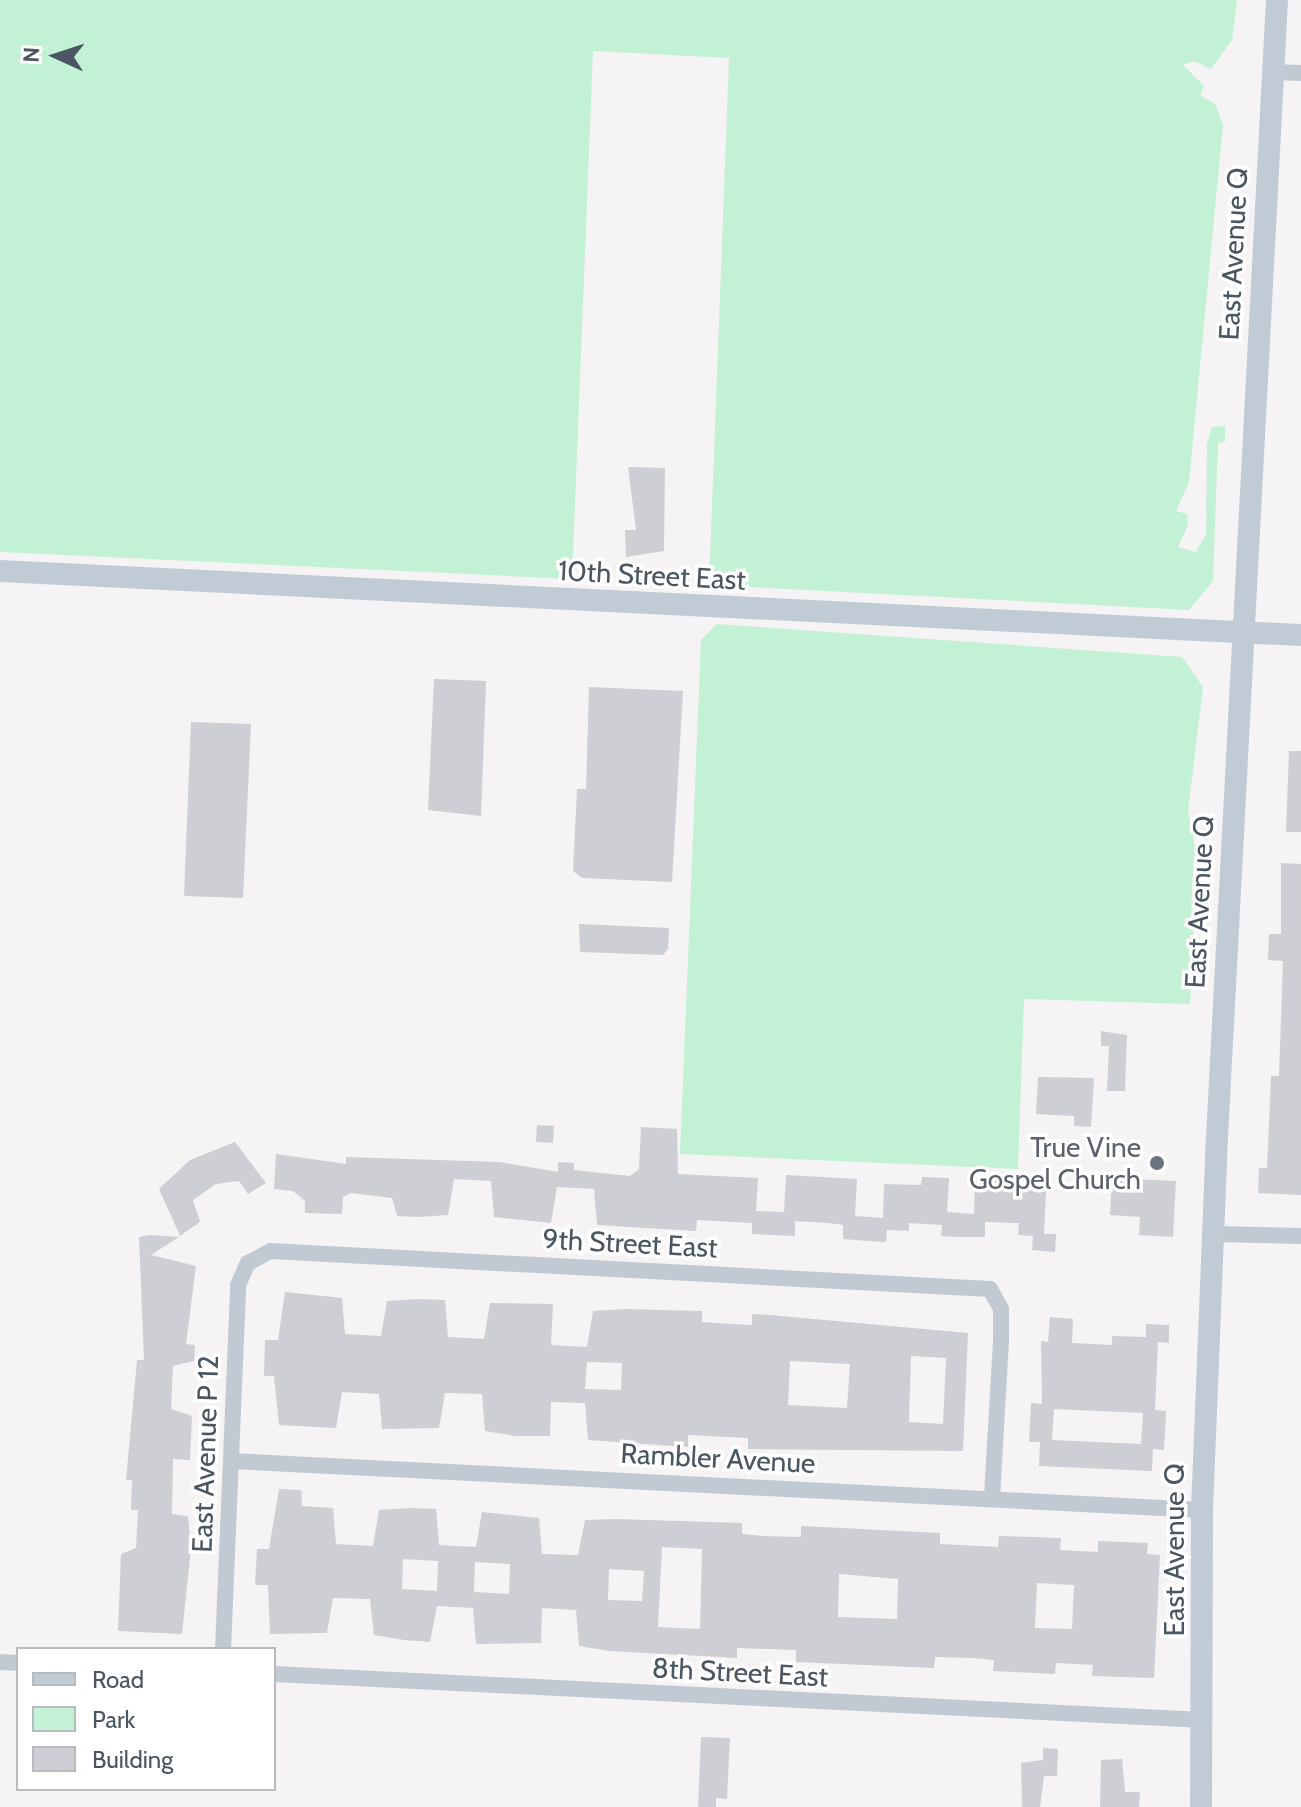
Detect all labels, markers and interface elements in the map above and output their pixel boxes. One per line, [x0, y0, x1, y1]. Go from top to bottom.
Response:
north arrow [16, 16, 96, 96]
text: N [18, 46, 45, 63]
street label: East Avenue Q [1212, 167, 1254, 341]
street label: 10th Street East [557, 553, 747, 597]
street label: East Avenue Q [1178, 815, 1220, 989]
place label: True Vine Gospel Church [969, 1130, 1141, 1196]
marker: True Vine Gospel Church [1148, 1154, 1166, 1172]
street label: 9th Street East [542, 1222, 718, 1264]
street label: East Avenue P 12 [185, 1355, 225, 1553]
street label: Rambler Avenue [620, 1436, 816, 1480]
street label: East Avenue Q [1157, 1464, 1191, 1636]
legend [16, 1647, 276, 1791]
street label: 8th Street East [651, 1651, 829, 1693]
text: Road [92, 1665, 144, 1694]
text: Park [92, 1705, 135, 1734]
text: Building [92, 1745, 173, 1774]

